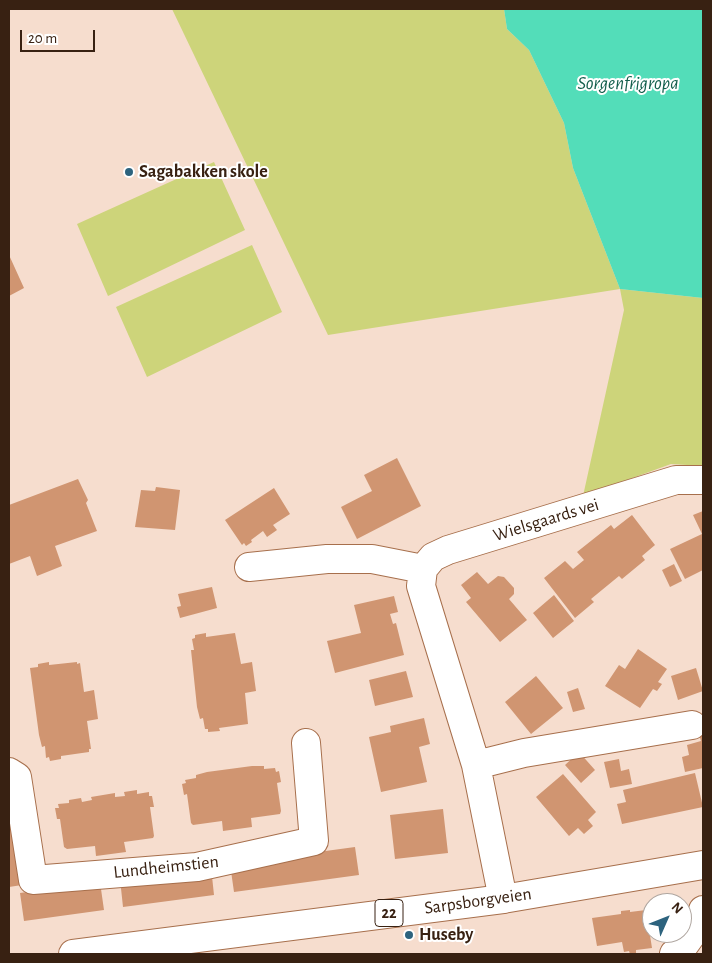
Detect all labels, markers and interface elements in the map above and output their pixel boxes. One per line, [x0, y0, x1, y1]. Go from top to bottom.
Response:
scale bar [22, 20, 98, 52]
text: 20 m [28, 31, 57, 46]
water label: Sorgenfrigropa [577, 72, 679, 94]
place label: Sagabakken skole [139, 161, 268, 183]
marker: Sagabakken skole [123, 166, 135, 178]
street label: Wielsgaards vei [490, 494, 602, 546]
street label: Lundheimstien [112, 851, 220, 883]
street label: Sarpsborgveien [423, 883, 533, 919]
north arrow [642, 893, 692, 943]
road number: 22 [375, 900, 403, 926]
text: N [669, 900, 685, 917]
place label: Huseby [419, 924, 473, 946]
marker: Huseby [403, 929, 415, 941]

